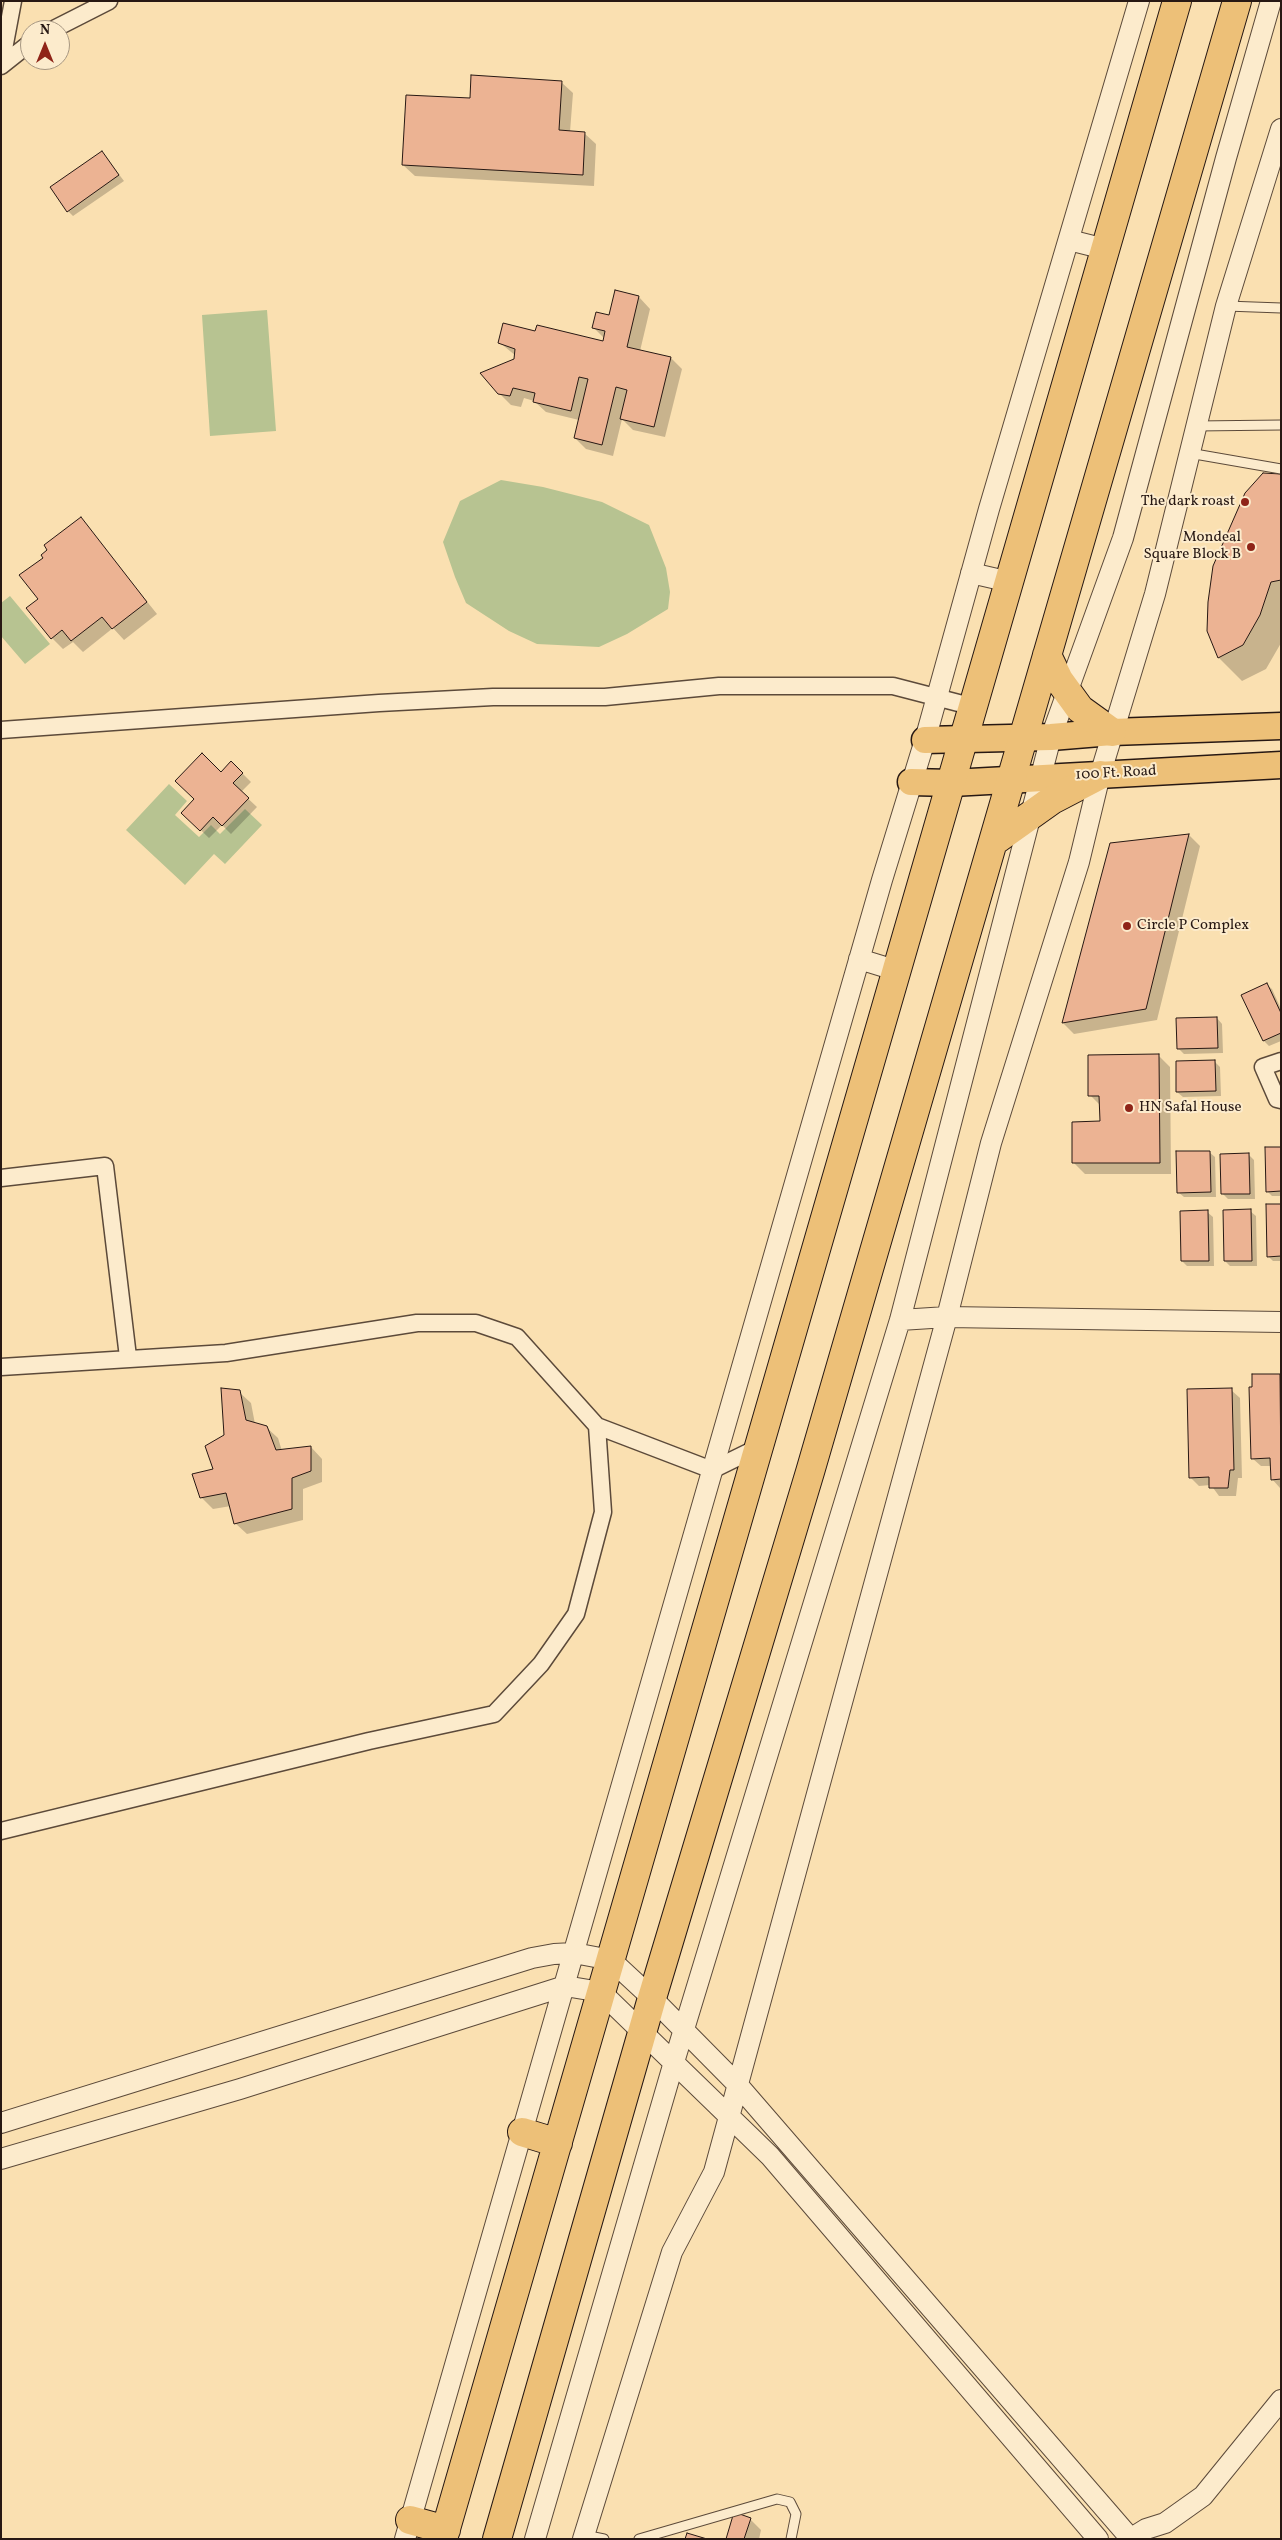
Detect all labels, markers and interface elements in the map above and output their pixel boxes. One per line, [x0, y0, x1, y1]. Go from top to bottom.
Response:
north arrow [20, 20, 70, 70]
text: N [40, 21, 50, 40]
place label: The dark roast [1141, 493, 1235, 511]
marker: The dark roast [1239, 496, 1251, 508]
place label: Mondeal Square Block B [1144, 529, 1241, 564]
marker: Mondeal Square Block B [1245, 541, 1257, 553]
street label: 100 Ft. Road [1075, 763, 1157, 785]
place label: Circle P Complex [1137, 917, 1249, 935]
marker: Circle P Complex [1121, 920, 1133, 932]
place label: HN Safal House [1139, 1099, 1242, 1117]
marker: HN Safal House [1123, 1102, 1135, 1114]

